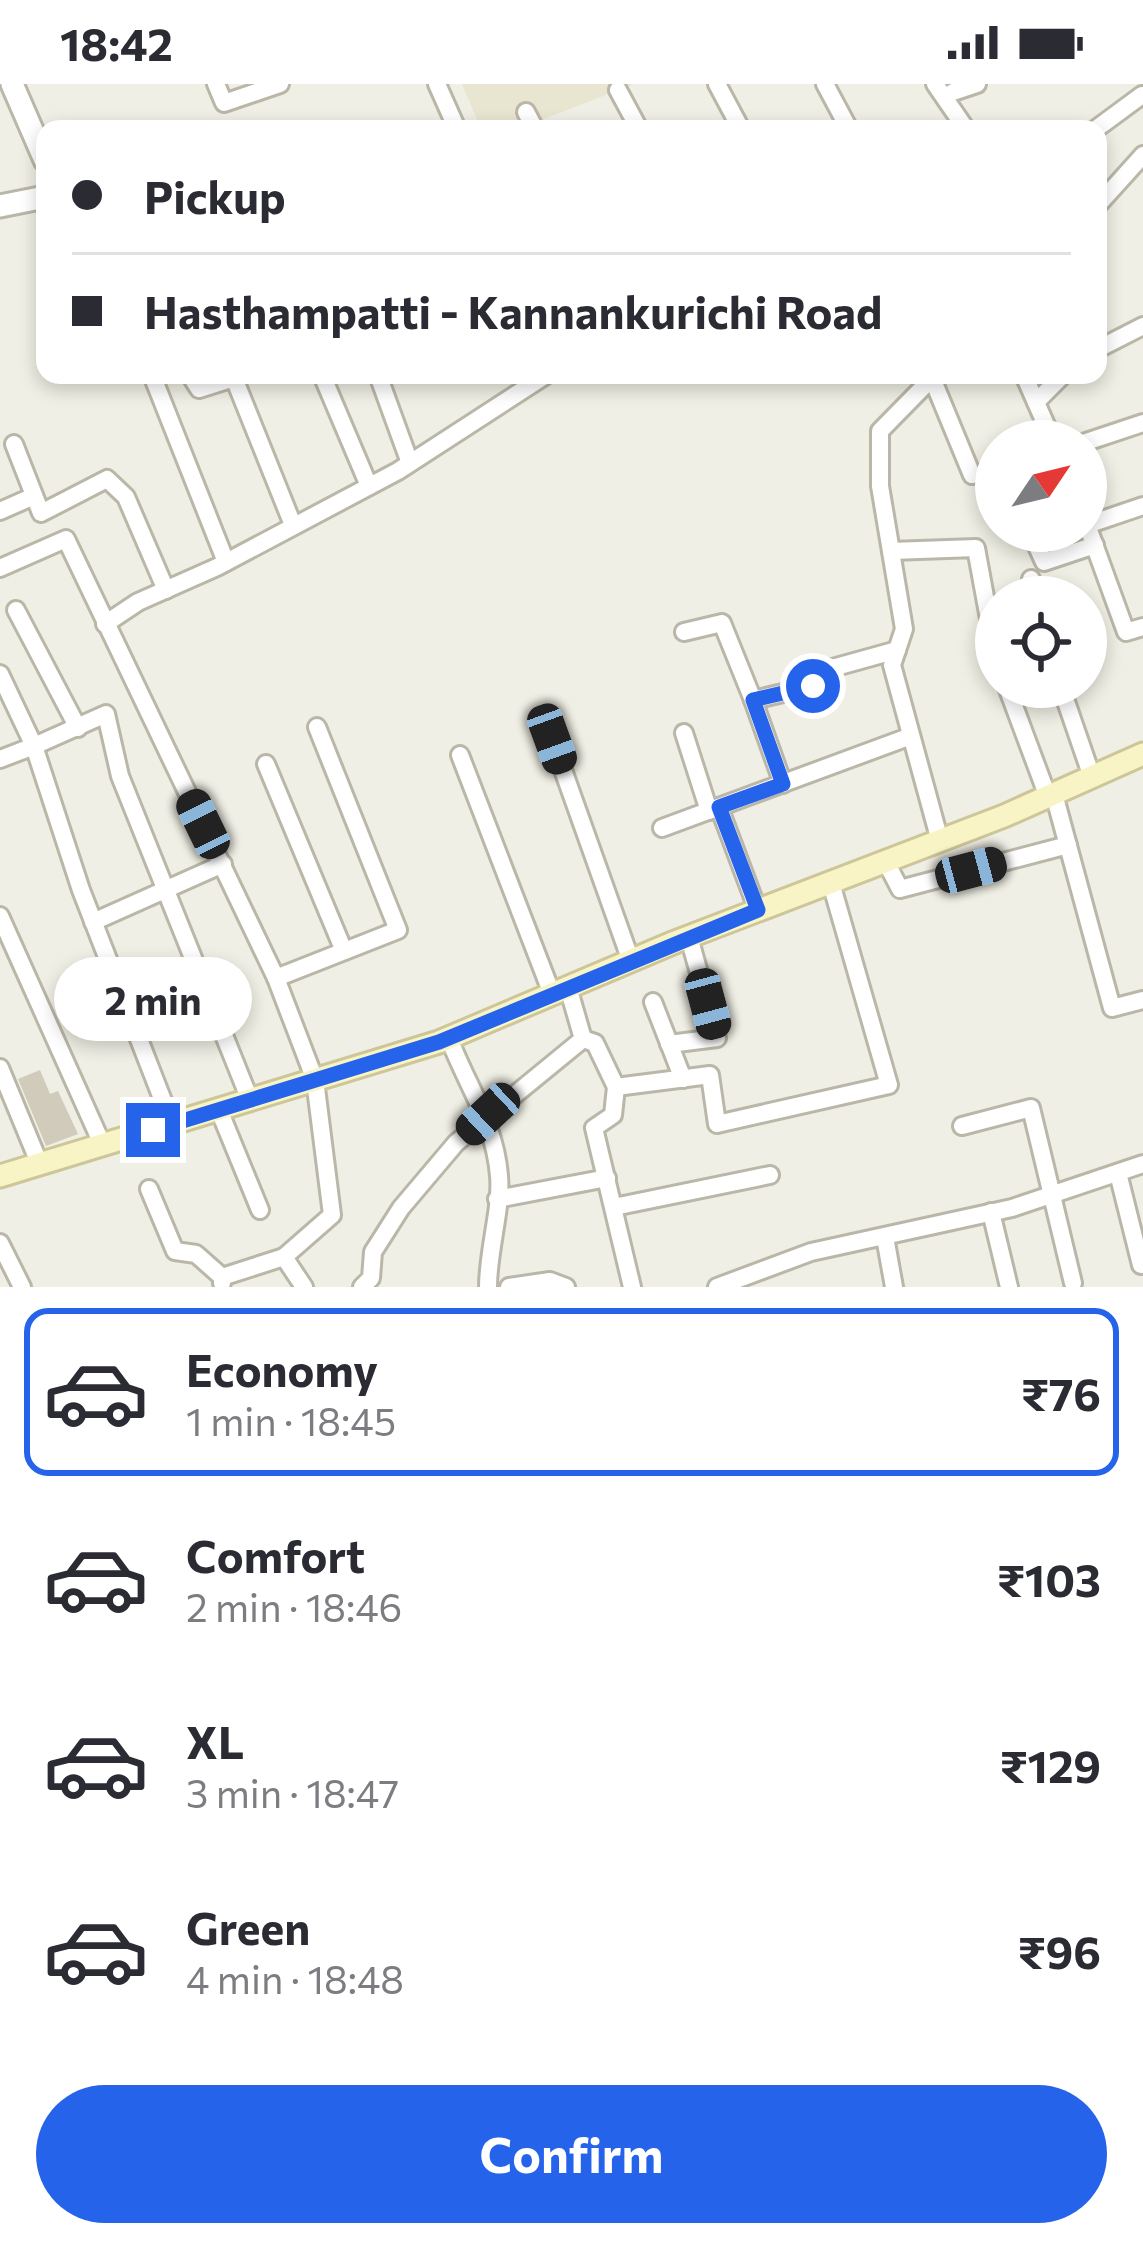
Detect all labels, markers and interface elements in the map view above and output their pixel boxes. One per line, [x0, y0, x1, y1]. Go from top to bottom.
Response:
text: 18:42 [60, 15, 173, 70]
text: Pickup [144, 168, 286, 223]
text: Hasthampatti - Kannankurichi Road [144, 283, 882, 338]
north arrow [975, 420, 1107, 552]
map controls [975, 420, 1107, 708]
button: locate [975, 576, 1107, 708]
route start [786, 659, 840, 713]
car [523, 699, 581, 779]
car [171, 784, 235, 864]
car [932, 843, 1010, 897]
callout: 2 min [54, 956, 252, 1040]
car [681, 965, 735, 1043]
text: 2 min [104, 975, 202, 1023]
car [449, 1076, 527, 1152]
route end [126, 1103, 180, 1157]
icon: car [42, 1338, 150, 1446]
text: Economy [186, 1341, 378, 1396]
text: ₹76 [1021, 1365, 1101, 1420]
text: 1 min · 18:45 [186, 1396, 396, 1444]
icon: car [42, 1524, 150, 1632]
text: Comfort [186, 1527, 365, 1582]
text: ₹103 [997, 1551, 1101, 1606]
text: 2 min · 18:46 [186, 1582, 402, 1630]
icon: car [42, 1710, 150, 1818]
text: XL [186, 1713, 244, 1768]
text: ₹129 [1000, 1737, 1101, 1792]
text: 3 min · 18:47 [186, 1768, 399, 1816]
icon: car [42, 1896, 150, 2004]
text: Green [186, 1899, 310, 1954]
text: ₹96 [1018, 1923, 1101, 1978]
text: 4 min · 18:48 [186, 1954, 404, 2002]
button: Confirm [36, 2085, 1107, 2223]

